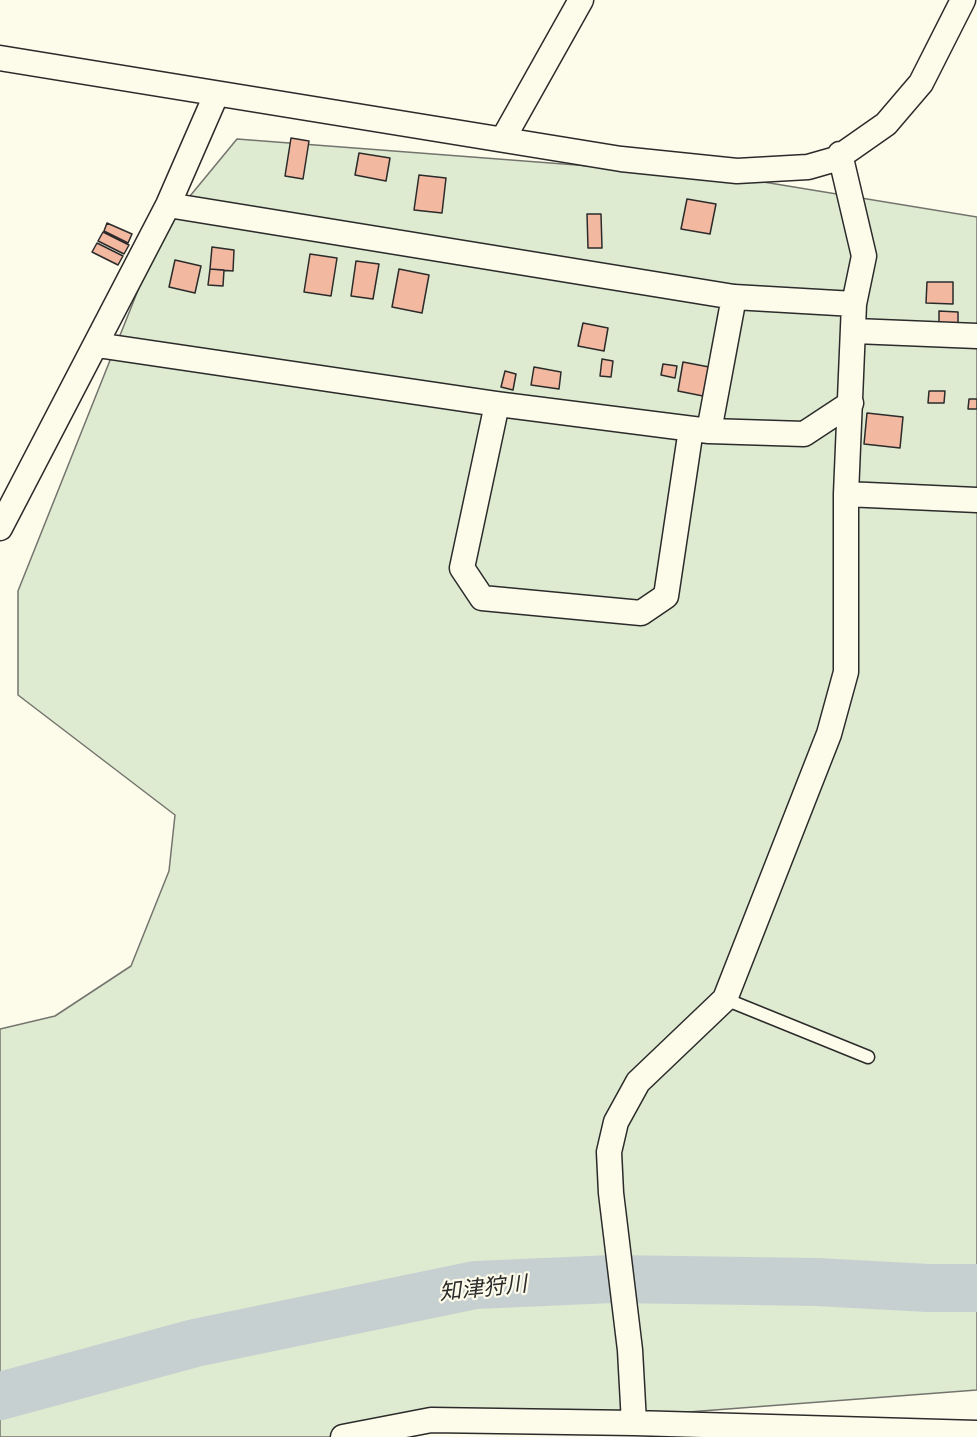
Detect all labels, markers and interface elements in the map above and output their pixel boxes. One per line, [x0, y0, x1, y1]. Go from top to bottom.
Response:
water label: 知津狩川 [438, 1270, 528, 1306]

